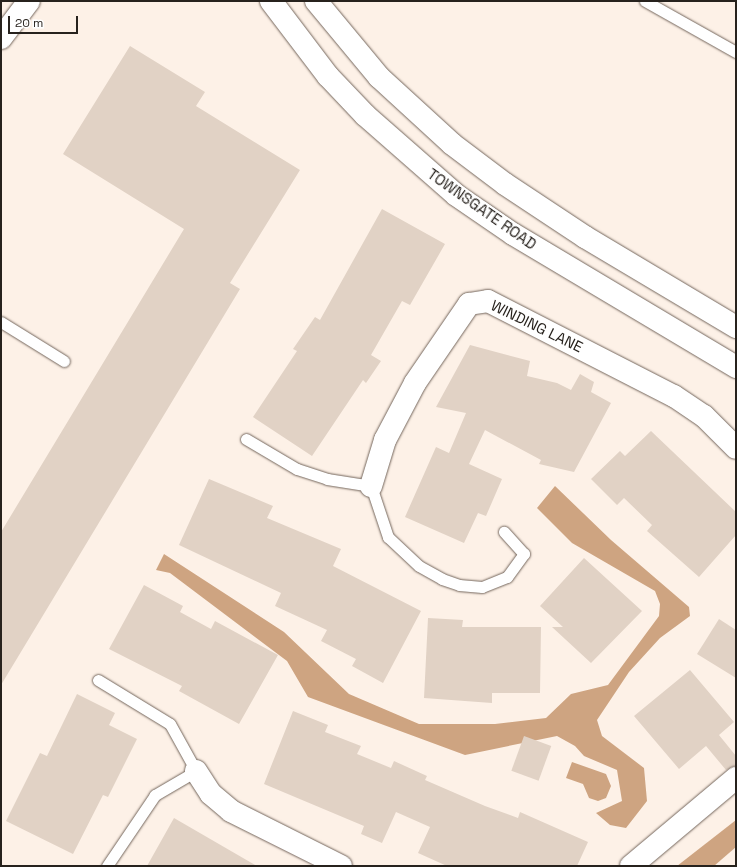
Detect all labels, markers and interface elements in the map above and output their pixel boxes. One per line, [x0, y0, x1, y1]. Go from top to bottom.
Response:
scale bar [10, 8, 80, 34]
text: 20 m [15, 15, 43, 31]
street label: TOWNSGATE ROAD [424, 165, 540, 253]
street label: WINDING LANE [488, 296, 586, 356]

